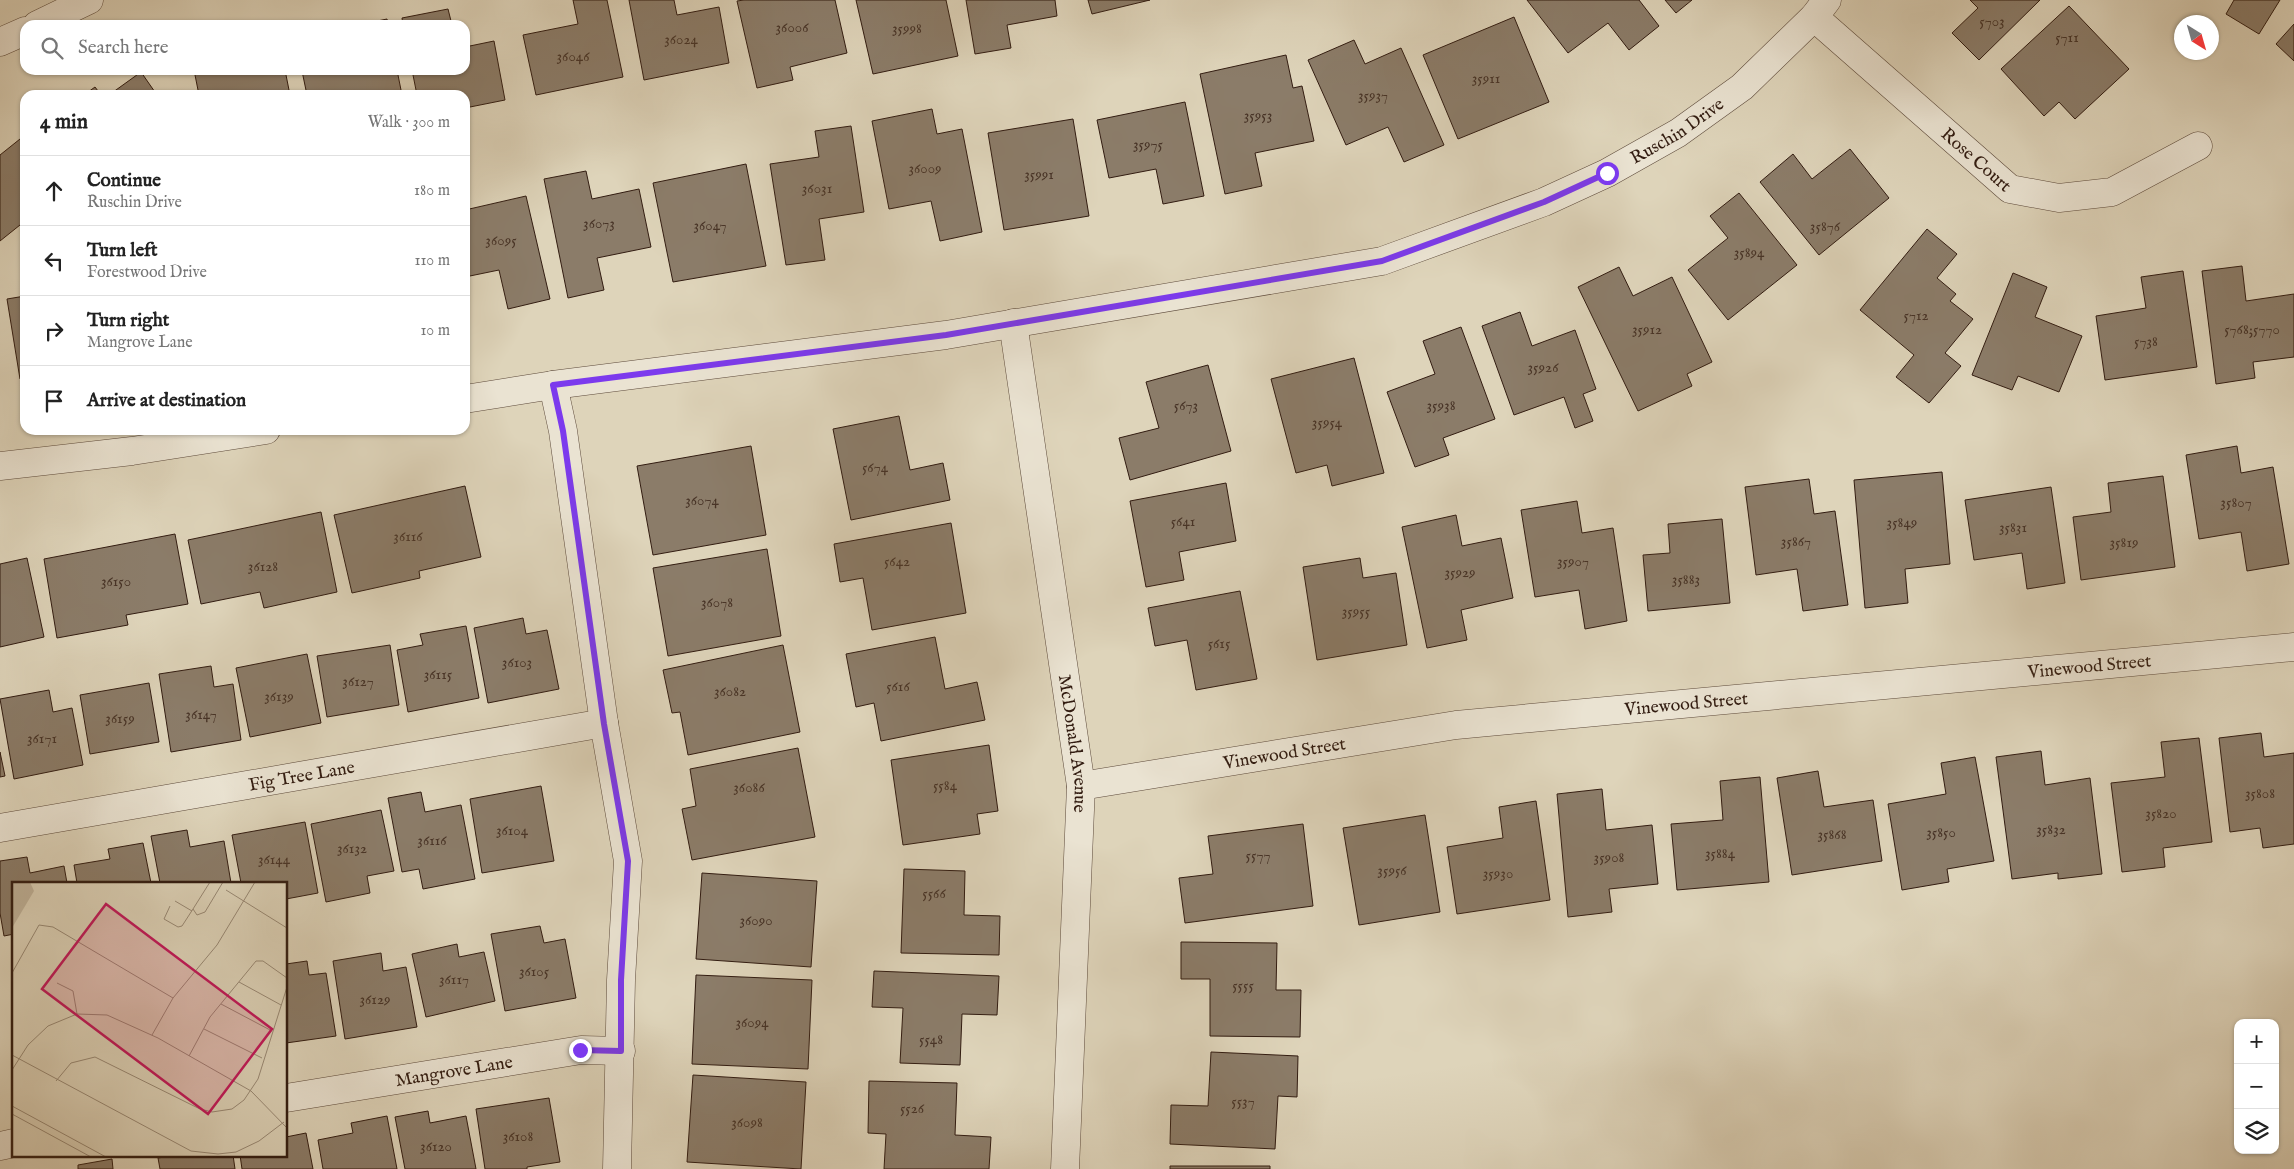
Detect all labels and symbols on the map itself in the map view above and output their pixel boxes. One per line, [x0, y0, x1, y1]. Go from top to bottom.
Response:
house number: 5703 [1979, 12, 2005, 31]
north arrow [2174, 15, 2219, 60]
house number: 36006 [776, 18, 809, 37]
house number: 35998 [892, 19, 922, 38]
house number: 5711 [2055, 28, 2079, 47]
house number: 36024 [664, 30, 698, 49]
house number: 36046 [557, 47, 590, 66]
house number: 35911 [1472, 69, 1500, 88]
house number: 35937 [1358, 86, 1388, 105]
street label: Ruschin Drive [1627, 94, 1729, 170]
house number: 35953 [1244, 106, 1272, 125]
street label: Rose Court [1935, 123, 2015, 198]
house number: 35975 [1133, 135, 1164, 154]
house number: 36009 [908, 159, 942, 178]
route start [1596, 162, 1619, 185]
house number: 35991 [1024, 165, 1054, 184]
house number: 36031 [802, 179, 832, 198]
house number: 36073 [583, 214, 615, 233]
house number: 36047 [693, 216, 727, 235]
house number: 35876 [1810, 217, 1841, 236]
house number: 36095 [485, 231, 517, 250]
house number: 35894 [1734, 243, 1765, 262]
house number: 5712 [1903, 306, 1929, 325]
house number: 35912 [1632, 320, 1662, 339]
house number: 5768;5770 [2224, 320, 2280, 339]
house number: 5738 [2134, 332, 2158, 351]
house number: 35926 [1528, 358, 1559, 377]
house number: 5673 [1174, 396, 1198, 415]
house number: 35938 [1426, 396, 1456, 415]
house number: 35954 [1312, 413, 1343, 432]
house number: 5674 [862, 458, 889, 477]
house number: 36074 [685, 491, 719, 510]
house number: 35807 [2220, 493, 2252, 512]
house number: 5641 [1171, 512, 1195, 531]
house number: 35849 [1887, 513, 1917, 532]
house number: 35831 [1999, 518, 2027, 537]
house number: 36116 [393, 527, 423, 546]
house number: 35867 [1781, 532, 1811, 551]
house number: 35819 [2109, 533, 2139, 552]
house number: 5642 [884, 552, 910, 571]
house number: 35907 [1557, 552, 1589, 571]
house number: 36128 [248, 557, 278, 576]
house number: 35929 [1444, 563, 1476, 582]
house number: 35883 [1672, 570, 1700, 589]
house number: 36150 [101, 572, 131, 591]
house number: 36078 [701, 593, 733, 612]
house number: 35955 [1342, 602, 1371, 621]
house number: 5615 [1208, 634, 1231, 653]
street label: Vinewood Street [2026, 650, 2152, 685]
house number: 36103 [502, 653, 532, 672]
house number: 36115 [424, 665, 453, 684]
house number: 36127 [342, 672, 374, 691]
street label: McDonald Avenue [1052, 673, 1091, 813]
house number: 5616 [886, 677, 910, 696]
house number: 36082 [714, 682, 746, 701]
house number: 36139 [264, 687, 294, 706]
street label: Vinewood Street [1622, 688, 1749, 722]
house number: 36147 [185, 705, 217, 724]
house number: 36159 [105, 709, 135, 728]
house number: 36171 [27, 729, 57, 748]
street label: Vinewood Street [1221, 733, 1348, 776]
street label: Fig Tree Lane [247, 757, 357, 798]
house number: 5584 [933, 776, 958, 795]
house number: 36086 [733, 778, 765, 797]
house number: 35808 [2245, 784, 2275, 803]
house number: 35820 [2145, 804, 2177, 823]
house number: 35832 [2036, 820, 2066, 839]
house number: 36104 [496, 821, 529, 840]
house number: 35850 [1926, 823, 1956, 842]
house number: 35868 [1817, 825, 1847, 844]
house number: 36116 [417, 831, 447, 850]
house number: 36132 [337, 839, 367, 858]
house number: 35884 [1705, 844, 1736, 863]
house number: 5577 [1246, 846, 1270, 865]
house number: 35908 [1594, 848, 1625, 867]
house number: 36144 [258, 850, 291, 869]
house number: 35956 [1377, 861, 1407, 880]
house number: 35930 [1483, 864, 1513, 883]
inset map [12, 882, 288, 1156]
house number: 5566 [922, 884, 946, 903]
house number: 36090 [739, 911, 773, 930]
house number: 36105 [519, 962, 550, 981]
house number: 36117 [439, 970, 469, 989]
house number: 5555 [1232, 976, 1254, 995]
house number: 36129 [359, 990, 391, 1009]
house number: 36094 [735, 1013, 769, 1032]
house number: 5548 [919, 1030, 943, 1049]
route end [569, 1039, 592, 1062]
street label: Mangrove Lane [394, 1051, 514, 1093]
house number: 5537 [1231, 1092, 1255, 1111]
house number: 5526 [900, 1099, 925, 1118]
house number: 36098 [731, 1113, 763, 1132]
house number: 36108 [503, 1127, 533, 1146]
house number: 36120 [420, 1137, 452, 1156]

